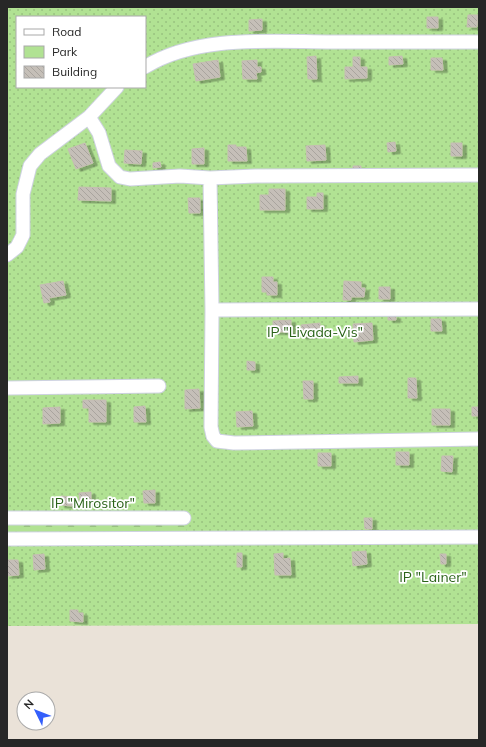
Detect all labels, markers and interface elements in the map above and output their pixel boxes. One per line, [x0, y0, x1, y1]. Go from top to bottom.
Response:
legend [16, 16, 146, 88]
text: Road [52, 24, 81, 39]
text: Park [52, 44, 78, 59]
text: Building [52, 64, 97, 79]
park label: IP "Livada-Vis" [267, 323, 363, 341]
park label: IP "Mirositor" [51, 494, 135, 512]
park label: IP "Lainer" [399, 568, 467, 586]
north arrow [16, 691, 56, 731]
text: N [21, 696, 37, 712]

